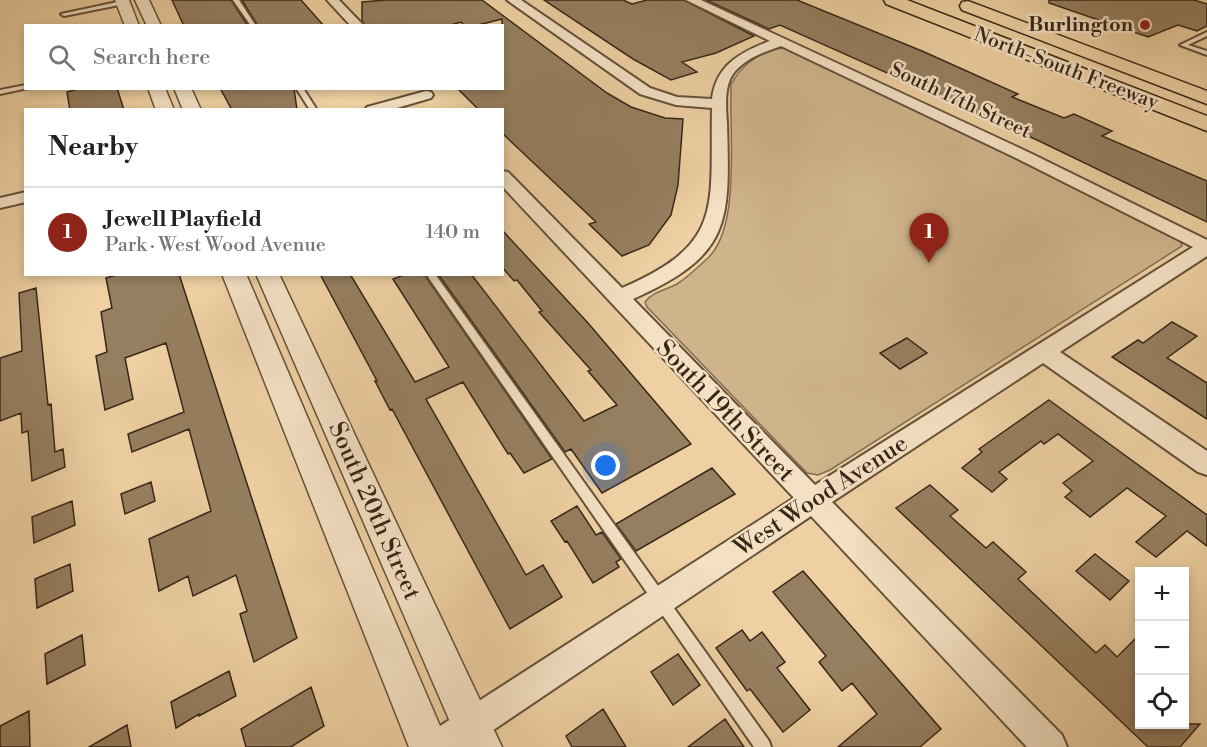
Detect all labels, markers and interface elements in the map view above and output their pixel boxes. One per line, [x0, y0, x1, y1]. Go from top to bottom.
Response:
place label: Burlington [1028, 13, 1134, 38]
marker: Burlington [1138, 18, 1152, 32]
street label: North-South Freeway [970, 22, 1162, 116]
search box [24, 24, 504, 90]
icon: search [45, 41, 78, 74]
text: Search here [93, 44, 210, 71]
street label: South 17th Street [885, 57, 1035, 145]
text: Nearby [48, 131, 138, 163]
text: Jewell Playfield [105, 206, 262, 233]
pin: 1 [910, 214, 948, 263]
text: 1 [63, 220, 72, 245]
text: 140 m [425, 220, 480, 245]
text: Park · West Wood Avenue [105, 233, 326, 258]
street label: South 19th Street [650, 334, 801, 489]
street label: South 20th Street [321, 417, 427, 605]
street label: West Wood Avenue [728, 429, 914, 564]
your location [591, 451, 620, 480]
map controls [1135, 567, 1189, 729]
button: + [1135, 567, 1189, 621]
button: − [1135, 621, 1189, 675]
button: locate [1135, 675, 1189, 729]

